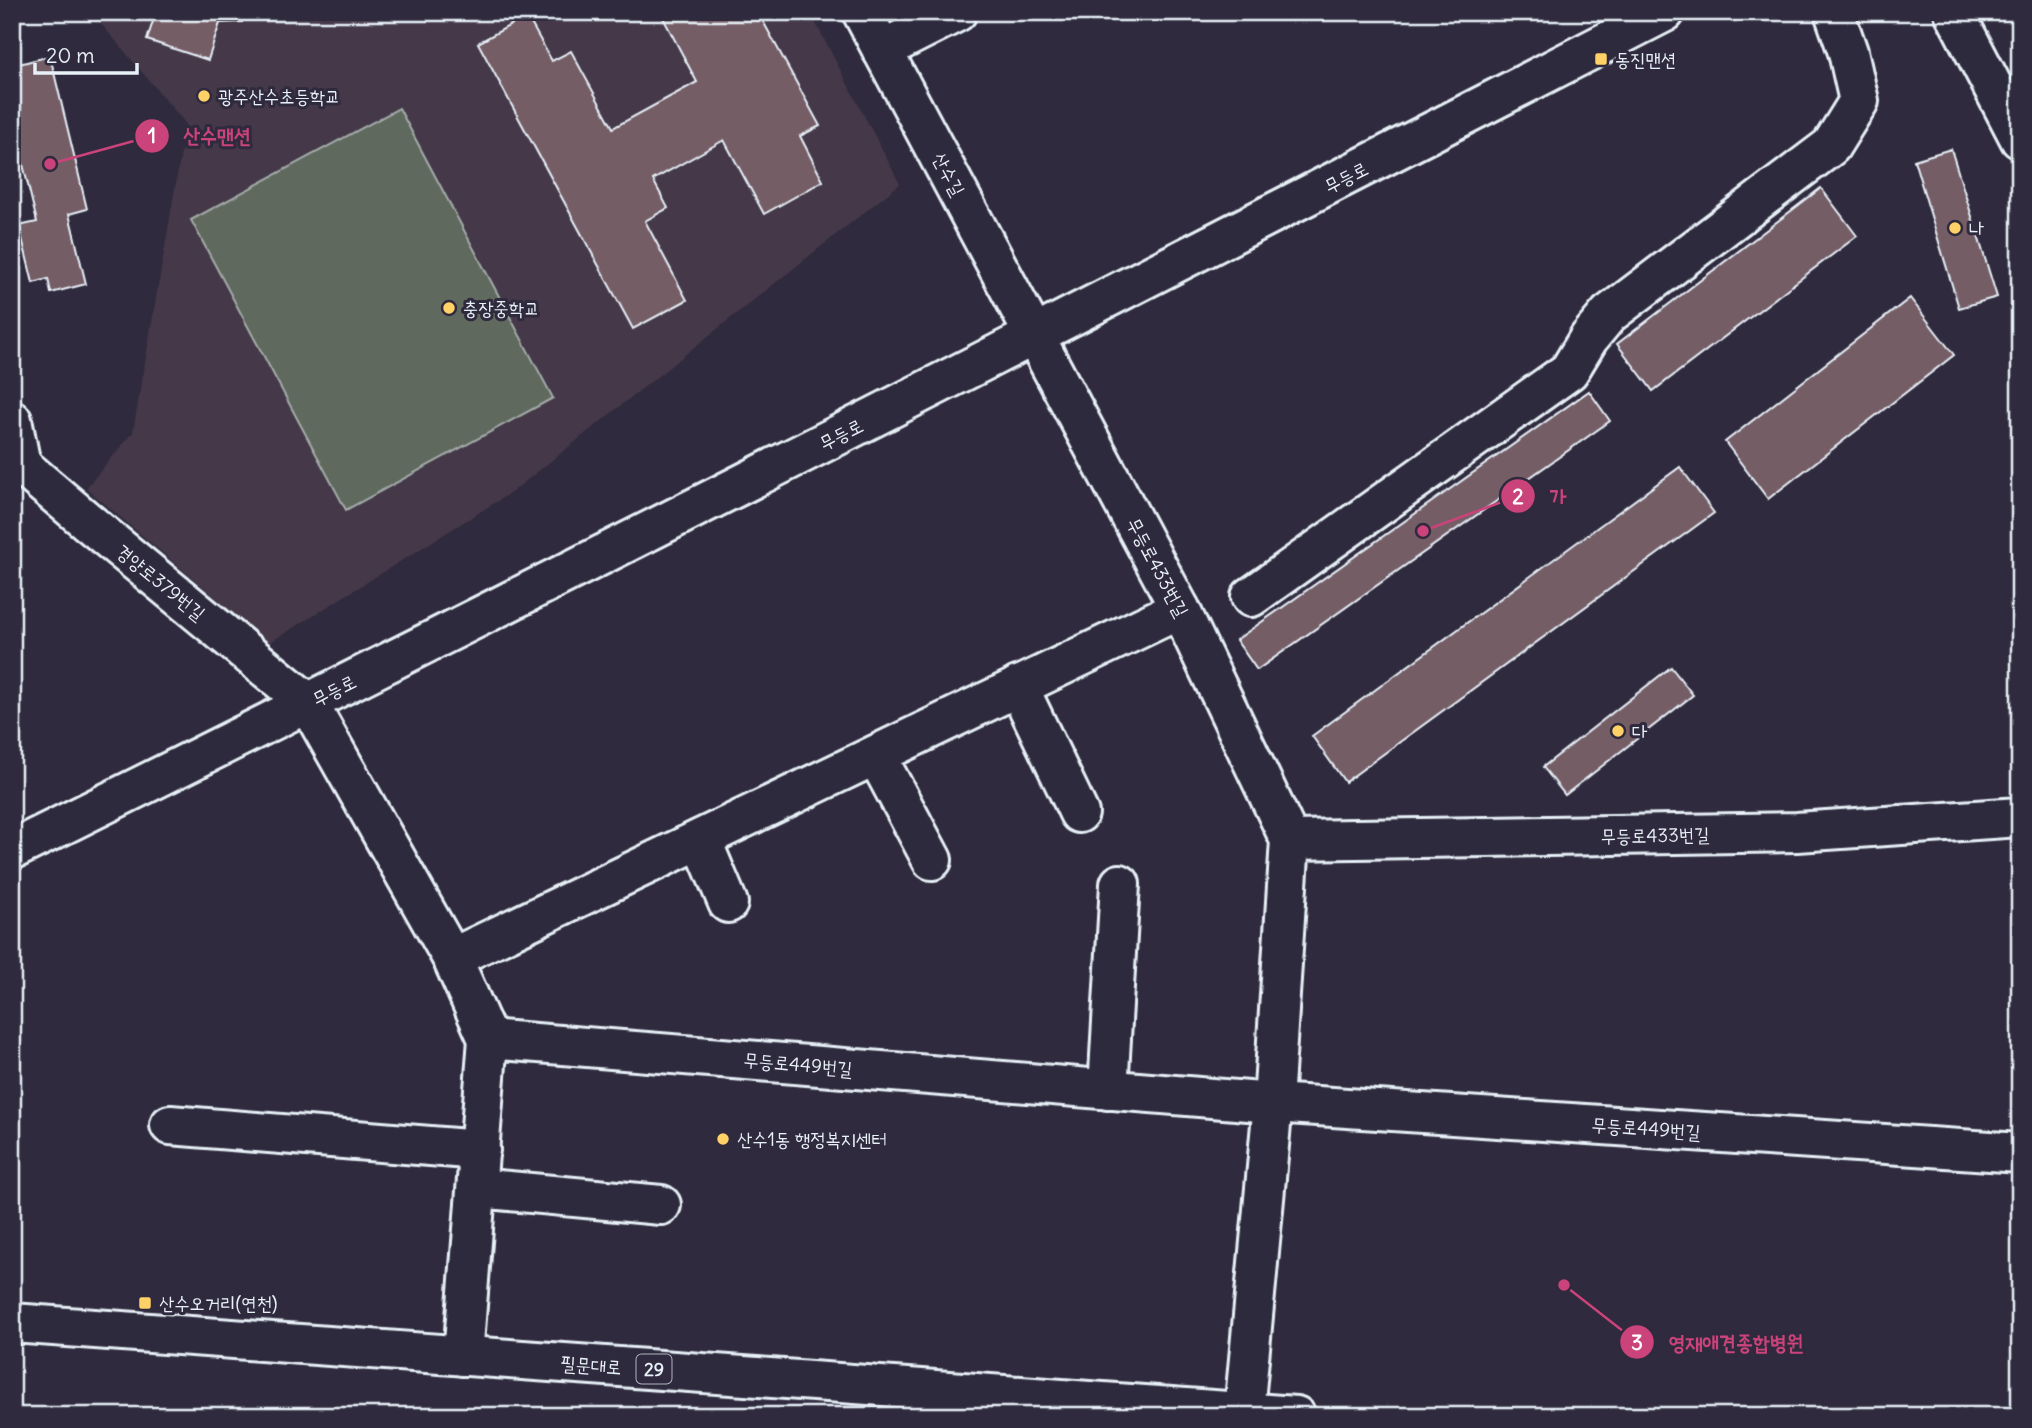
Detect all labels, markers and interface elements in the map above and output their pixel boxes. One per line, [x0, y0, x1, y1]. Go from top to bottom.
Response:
scale bar [35, 32, 136, 76]
text: 20 m [46, 42, 95, 69]
place label: 동진맨션 [1615, 47, 1676, 71]
marker: 동진맨션 [1593, 51, 1609, 67]
place label: 광주산수초등학교 [218, 84, 340, 108]
marker: 광주산수초등학교 [196, 88, 212, 104]
callout: 산수맨션 [135, 115, 265, 157]
text: 1 [148, 122, 156, 149]
text: 산수맨션 [183, 122, 251, 149]
street label: 산수길 [928, 148, 970, 200]
street label: 무등로 [1320, 156, 1372, 198]
place label: 나 [1969, 216, 1984, 240]
marker: 나 [1947, 220, 1963, 236]
place label: 충장중학교 [463, 296, 539, 320]
marker: 충장중학교 [441, 300, 457, 316]
street label: 무등로 [815, 413, 867, 455]
callout: 가 [1500, 475, 1580, 517]
text: 2 [1512, 483, 1524, 510]
text: 가 [1550, 483, 1567, 510]
street label: 무등로433번길 [1122, 513, 1194, 621]
street label: 경양로379번길 [112, 539, 210, 625]
street label: 무등로 [308, 669, 360, 711]
place label: 다 [1632, 719, 1648, 743]
marker: 다 [1610, 723, 1626, 739]
street label: 무등로433번길 [1600, 822, 1710, 848]
street label: 무등로449번길 [742, 1047, 854, 1081]
street label: 무등로449번길 [1591, 1112, 1701, 1144]
place label: 산수1동 행정복지센터 [737, 1127, 887, 1151]
marker: 산수1동 행정복지센터 [715, 1131, 731, 1147]
place label: 산수오거리(연천) [159, 1291, 278, 1315]
marker: 산수오거리(연천) [137, 1295, 153, 1311]
callout: 영재애견종합병원 [1619, 1321, 1817, 1363]
text: 3 [1631, 1329, 1643, 1356]
text: 영재애견종합병원 [1668, 1329, 1804, 1356]
street label: 필문대로 [560, 1351, 622, 1379]
road number: 29 [636, 1354, 672, 1384]

